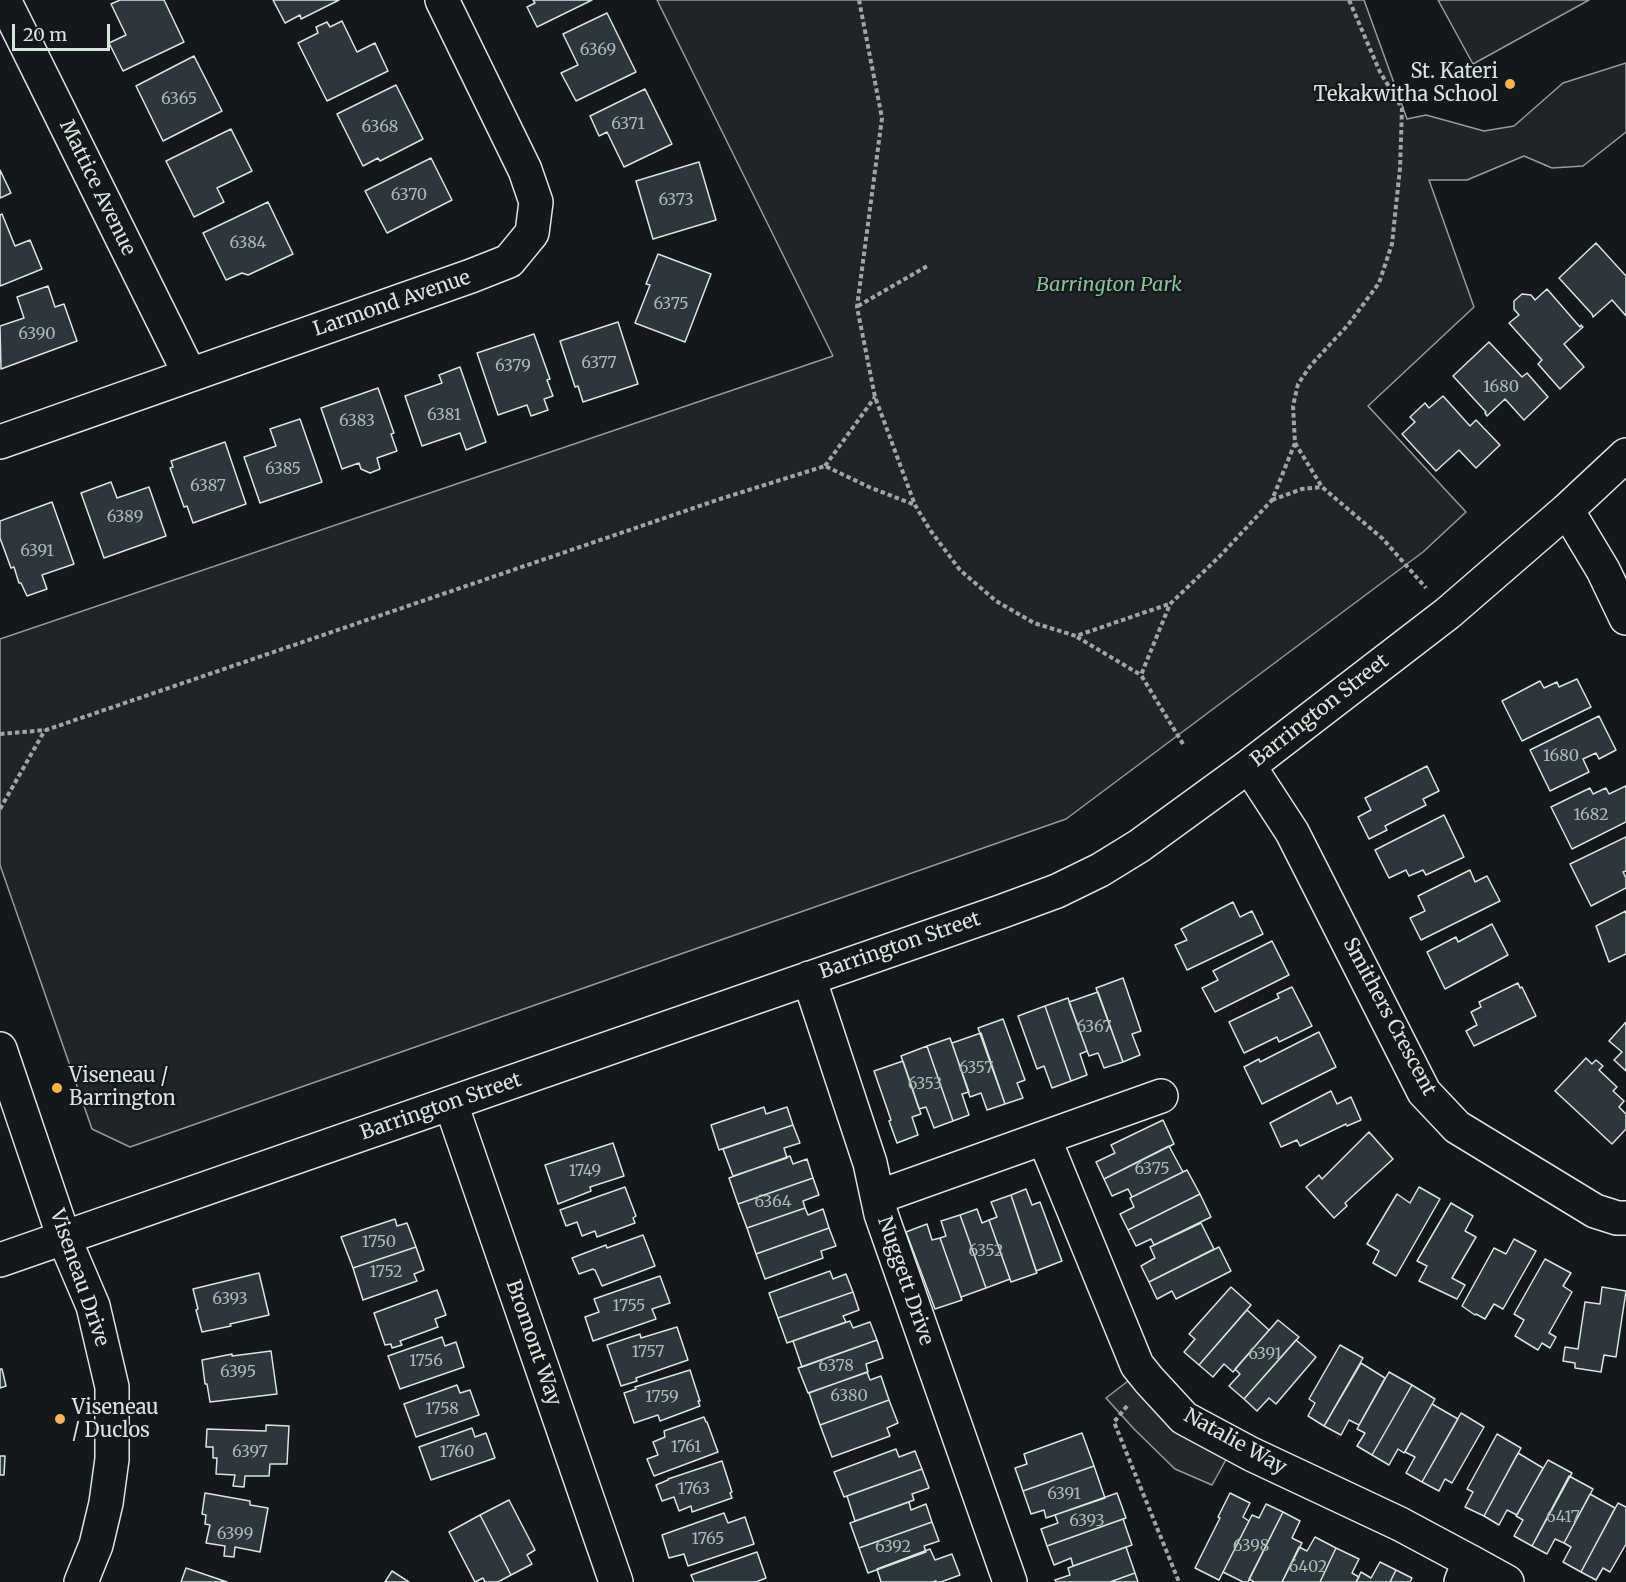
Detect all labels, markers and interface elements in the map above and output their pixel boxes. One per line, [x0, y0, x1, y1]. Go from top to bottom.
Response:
scale bar [15, 12, 112, 50]
text: 20 m [23, 23, 67, 46]
house number: 6369 [580, 40, 616, 60]
place label: St. Kateri Tekakwitha School [1314, 60, 1498, 107]
marker: St. Kateri Tekakwitha School [1503, 77, 1517, 91]
house number: 6365 [161, 89, 197, 109]
house number: 6371 [611, 114, 645, 134]
street label: Mattice Avenue [54, 116, 140, 260]
house number: 6368 [362, 117, 398, 137]
house number: 6370 [391, 185, 427, 205]
house number: 6373 [658, 190, 694, 210]
house number: 6384 [230, 233, 266, 253]
street label: Larmond Avenue [310, 266, 474, 342]
park label: Barrington Park [1036, 273, 1182, 297]
house number: 6375 [653, 294, 689, 314]
house number: 6390 [18, 324, 56, 344]
house number: 6377 [581, 353, 617, 373]
house number: 6379 [495, 356, 531, 376]
house number: 1680 [1483, 377, 1519, 397]
house number: 6381 [427, 405, 461, 425]
house number: 6383 [339, 411, 375, 431]
house number: 6385 [265, 459, 301, 479]
house number: 6387 [190, 476, 226, 496]
house number: 6389 [107, 507, 143, 527]
house number: 6391 [20, 541, 54, 561]
street label: Barrington Street [1246, 650, 1394, 772]
house number: 1680 [1543, 746, 1579, 766]
house number: 1682 [1574, 805, 1608, 825]
street label: Barrington Street [816, 907, 984, 985]
street label: Smithers Crescent [1337, 934, 1441, 1100]
house number: 6367 [1076, 1017, 1112, 1037]
house number: 6357 [959, 1058, 993, 1078]
place label: Viseneau / Barrington [69, 1064, 176, 1111]
street label: Barrington Street [357, 1068, 525, 1146]
house number: 6353 [908, 1074, 942, 1094]
marker: Viseneau / Barrington [50, 1081, 64, 1095]
house number: 6375 [1134, 1159, 1170, 1179]
house number: 1749 [569, 1161, 601, 1181]
house number: 6364 [754, 1192, 792, 1212]
street label: Viseneau Drive [44, 1206, 114, 1350]
street label: Nuggett Drive [872, 1214, 938, 1348]
house number: 1750 [362, 1232, 396, 1252]
house number: 6352 [968, 1241, 1004, 1261]
house number: 1752 [369, 1262, 403, 1282]
street label: Bromont Way [500, 1277, 566, 1409]
house number: 6393 [212, 1289, 248, 1309]
house number: 1755 [613, 1296, 645, 1316]
house number: 1757 [632, 1342, 664, 1362]
house number: 6391 [1248, 1344, 1282, 1364]
house number: 1756 [409, 1351, 443, 1371]
house number: 6378 [818, 1356, 854, 1376]
house number: 6395 [220, 1362, 256, 1382]
house number: 6380 [830, 1386, 868, 1406]
house number: 1759 [645, 1387, 679, 1407]
place label: Viseneau / Duclos [72, 1396, 159, 1443]
house number: 1758 [425, 1399, 459, 1419]
street label: Natalie Way [1180, 1404, 1290, 1480]
marker: Viseneau / Duclos [53, 1412, 67, 1426]
house number: 1761 [671, 1437, 701, 1457]
house number: 6397 [232, 1442, 268, 1462]
house number: 1760 [440, 1442, 474, 1462]
house number: 1763 [678, 1479, 710, 1499]
house number: 6391 [1047, 1484, 1081, 1504]
house number: 6417 [1546, 1507, 1580, 1527]
house number: 6393 [1069, 1511, 1105, 1531]
house number: 6399 [217, 1524, 253, 1544]
house number: 1765 [692, 1529, 724, 1549]
house number: 6398 [1233, 1536, 1269, 1556]
house number: 6392 [875, 1537, 911, 1557]
house number: 6402 [1289, 1557, 1327, 1577]

